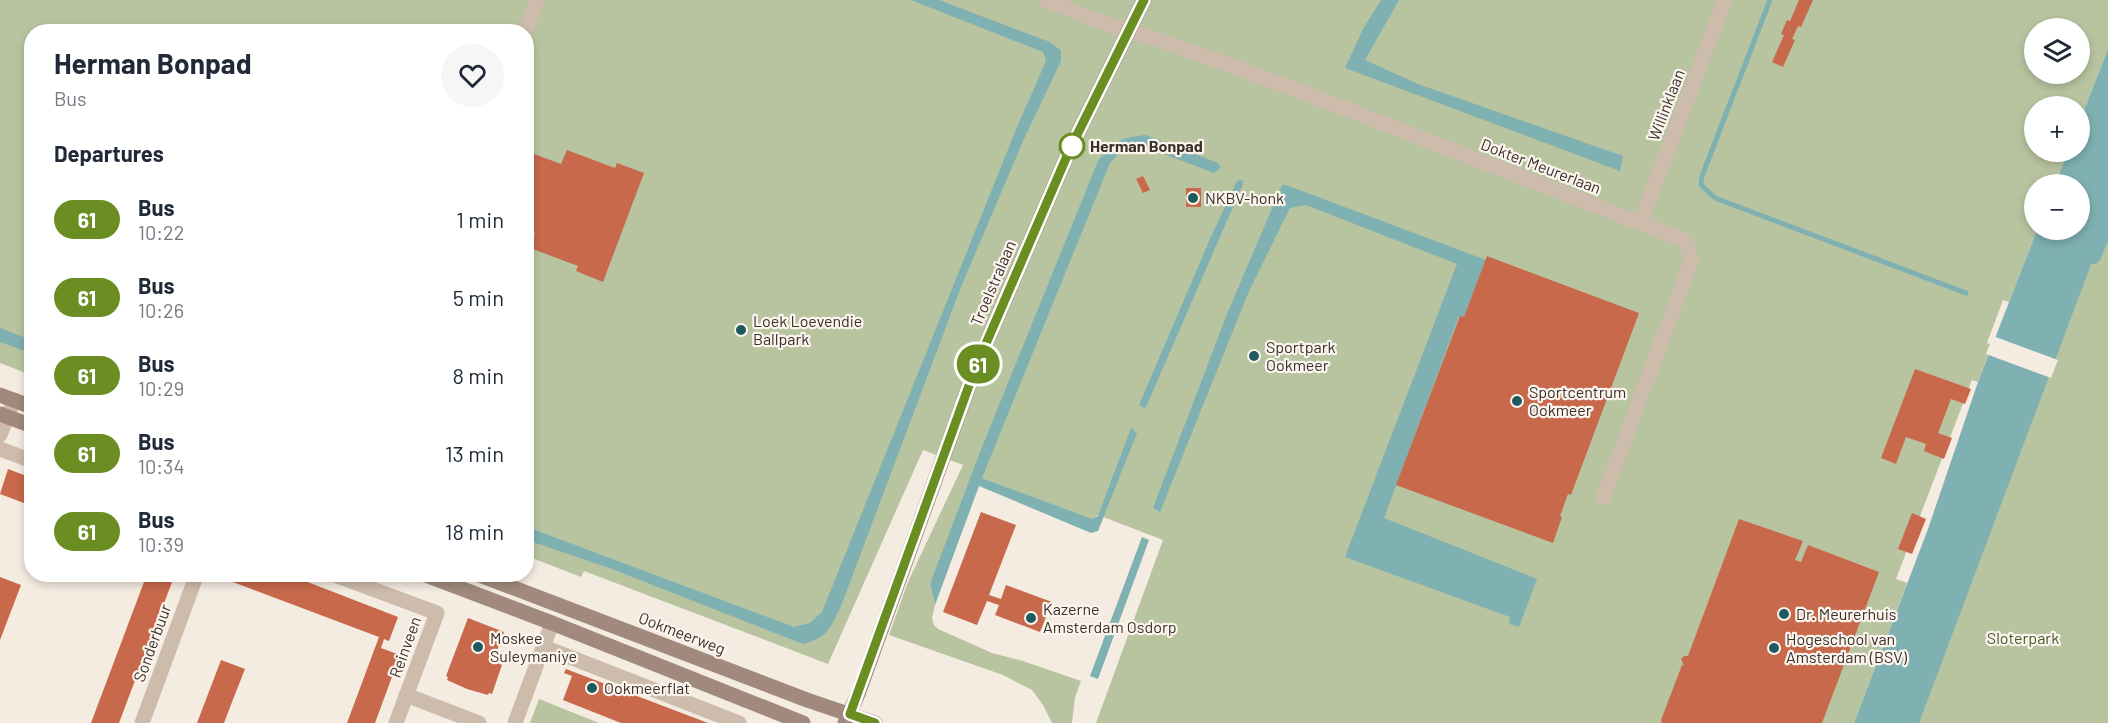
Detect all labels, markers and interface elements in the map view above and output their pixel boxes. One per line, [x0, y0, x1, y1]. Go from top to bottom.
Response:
map controls [2024, 18, 2090, 240]
button: layers [2024, 18, 2090, 84]
button: heart [441, 44, 504, 107]
text: Herman Bonpad [54, 46, 252, 80]
street label: Willinklaan [1643, 66, 1688, 143]
text: Bus [54, 86, 87, 110]
button: + [2024, 96, 2090, 162]
marker: Herman Bonpad [1059, 133, 1085, 159]
street label: Dokter Meurerlaan [1478, 134, 1604, 197]
place label: Herman Bonpad [1090, 136, 1203, 155]
text: Departures [54, 140, 164, 166]
button: − [2024, 174, 2090, 240]
place label: NKBV-honk [1205, 188, 1284, 207]
marker: NKBV-honk [1186, 191, 1200, 205]
text: Bus [138, 194, 175, 220]
text: 1 min [456, 206, 504, 232]
text: 61 [78, 207, 96, 232]
text: 10:22 [138, 220, 185, 244]
street label: Troelstralaan [966, 237, 1019, 328]
text: Bus [138, 272, 175, 298]
text: 5 min [453, 284, 504, 310]
text: 61 [78, 285, 96, 310]
text: 10:26 [138, 298, 184, 322]
place label: Loek Loevendie Ballpark [753, 311, 862, 348]
marker: Loek Loevendie Ballpark [734, 323, 748, 337]
place label: Sportpark Ookmeer [1266, 337, 1336, 374]
line badge: 61 [951, 344, 1005, 384]
marker: Sportpark Ookmeer [1247, 349, 1261, 363]
text: Bus [138, 350, 175, 376]
text: 61 [969, 352, 987, 377]
text: 8 min [452, 362, 504, 388]
text: 61 [78, 363, 96, 388]
text: 10:29 [138, 376, 184, 400]
place label: Sportcentrum Ookmeer [1529, 382, 1626, 419]
marker: Sportcentrum Ookmeer [1510, 394, 1524, 408]
text: Bus [138, 428, 175, 454]
text: 13 min [445, 440, 504, 466]
text: 61 [78, 441, 96, 466]
text: 10:34 [138, 454, 184, 478]
text: Bus [138, 506, 175, 532]
text: 18 min [445, 518, 504, 544]
text: 61 [78, 519, 96, 544]
text: 10:39 [138, 532, 184, 556]
place label: Kazerne Amsterdam Osdorp [1043, 599, 1177, 636]
street label: Sonderbuur [129, 601, 174, 684]
place label: Dr. Meurerhuis [1796, 604, 1896, 623]
street label: Ookmeerweg [636, 607, 728, 658]
marker: Dr. Meurerhuis [1777, 607, 1791, 621]
marker: Kazerne Amsterdam Osdorp [1024, 611, 1038, 625]
street label: Reinveen [385, 614, 424, 680]
place label: Moskee Suleymaniye [490, 628, 577, 665]
park label: Sloterpark [1987, 628, 2059, 647]
place label: Hogeschool van Amsterdam (BSV) [1786, 629, 1908, 666]
marker: Moskee Suleymaniye [471, 640, 485, 654]
marker: Hogeschool van Amsterdam (BSV) [1767, 641, 1781, 655]
place label: Ookmeerflat [604, 678, 690, 697]
marker: Ookmeerflat [585, 681, 599, 695]

